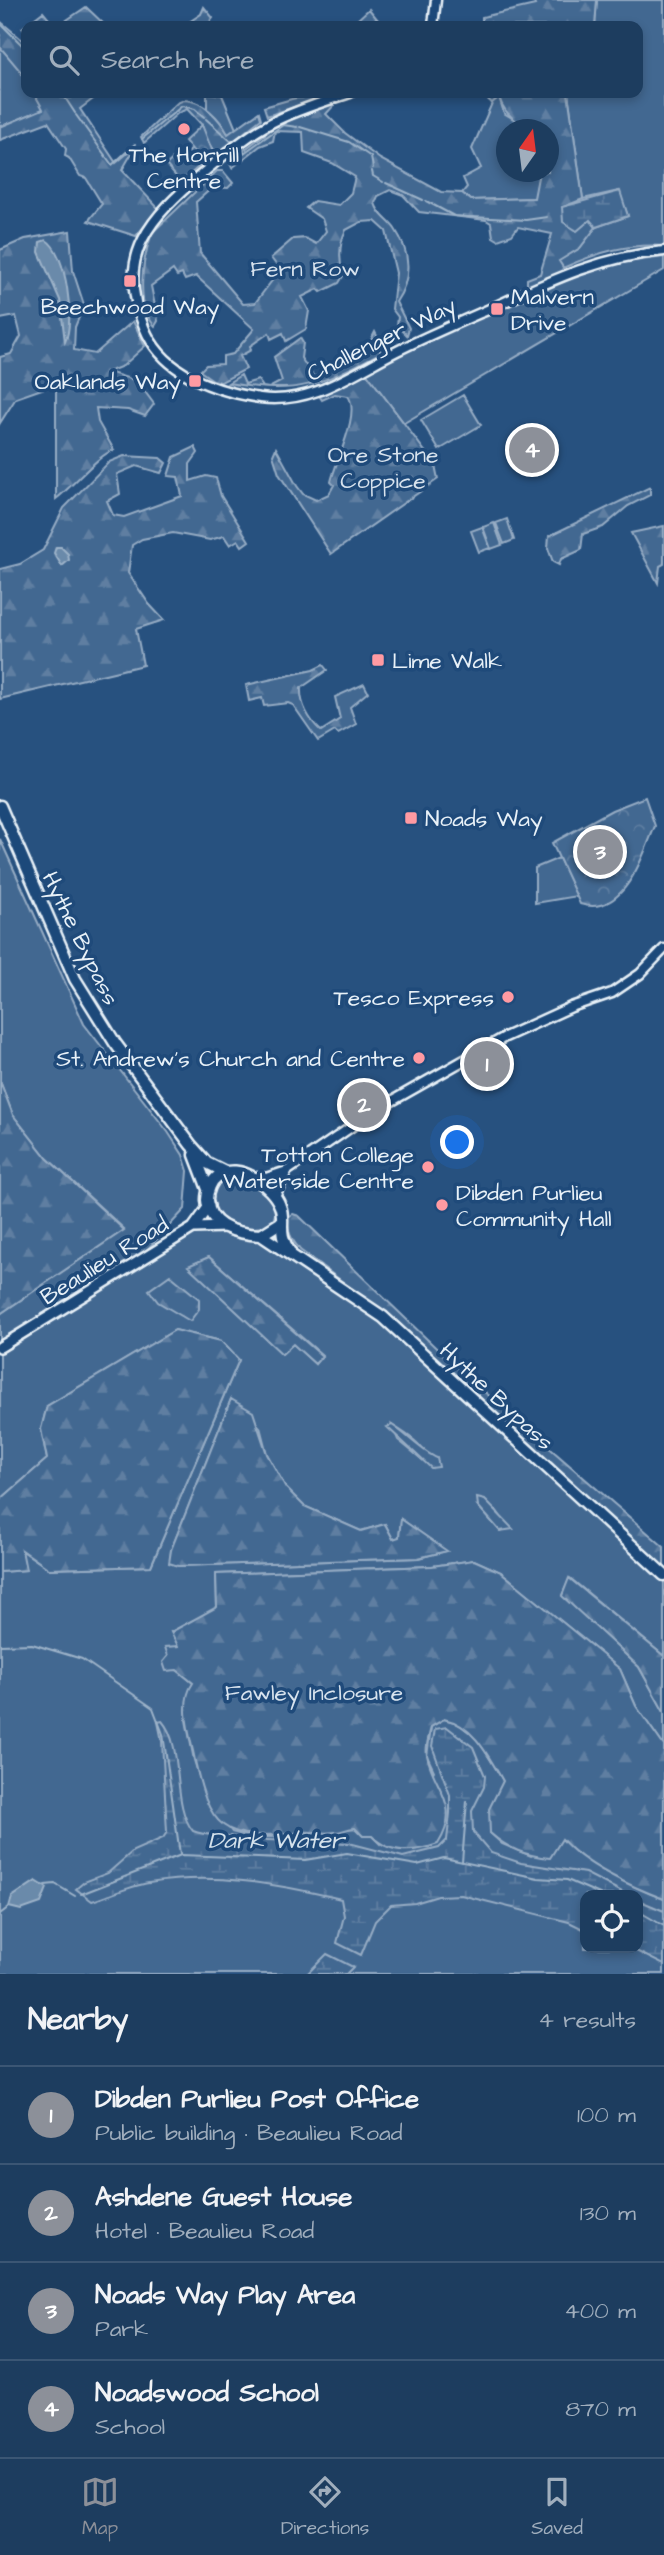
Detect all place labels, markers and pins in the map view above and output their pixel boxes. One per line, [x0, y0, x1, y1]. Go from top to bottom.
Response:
marker: The Horrill Centre [176, 121, 192, 137]
place label: The Horrill Centre [129, 139, 239, 197]
marker: Beechwood Way [122, 273, 138, 289]
place label: Malvern Drive [511, 281, 594, 339]
place label: Beechwood Way [41, 291, 220, 324]
marker: Malvern Drive [489, 301, 505, 317]
place label: Oaklands Way [34, 366, 181, 399]
marker: Oaklands Way [187, 373, 203, 389]
pin: 4 [509, 424, 555, 476]
place label: Lime Walk [392, 645, 502, 677]
marker: Lime Walk [370, 652, 386, 668]
place label: Noads Way [425, 803, 543, 836]
marker: Noads Way [403, 810, 419, 826]
pin: 3 [577, 826, 623, 878]
place label: Tesco Express [334, 982, 494, 1014]
marker: Tesco Express [500, 989, 516, 1005]
pin: 1 [464, 1038, 510, 1090]
place label: St. Andrew's Church and Centre [56, 1043, 405, 1075]
marker: St. Andrew's Church and Centre [411, 1050, 427, 1066]
pin: 2 [341, 1079, 387, 1131]
place label: Totton College Waterside Centre [223, 1139, 414, 1197]
marker: Totton College Waterside Centre [420, 1159, 436, 1175]
place label: Dibden Purlieu Community Hall [456, 1177, 612, 1236]
marker: Dibden Purlieu Community Hall [434, 1197, 450, 1213]

